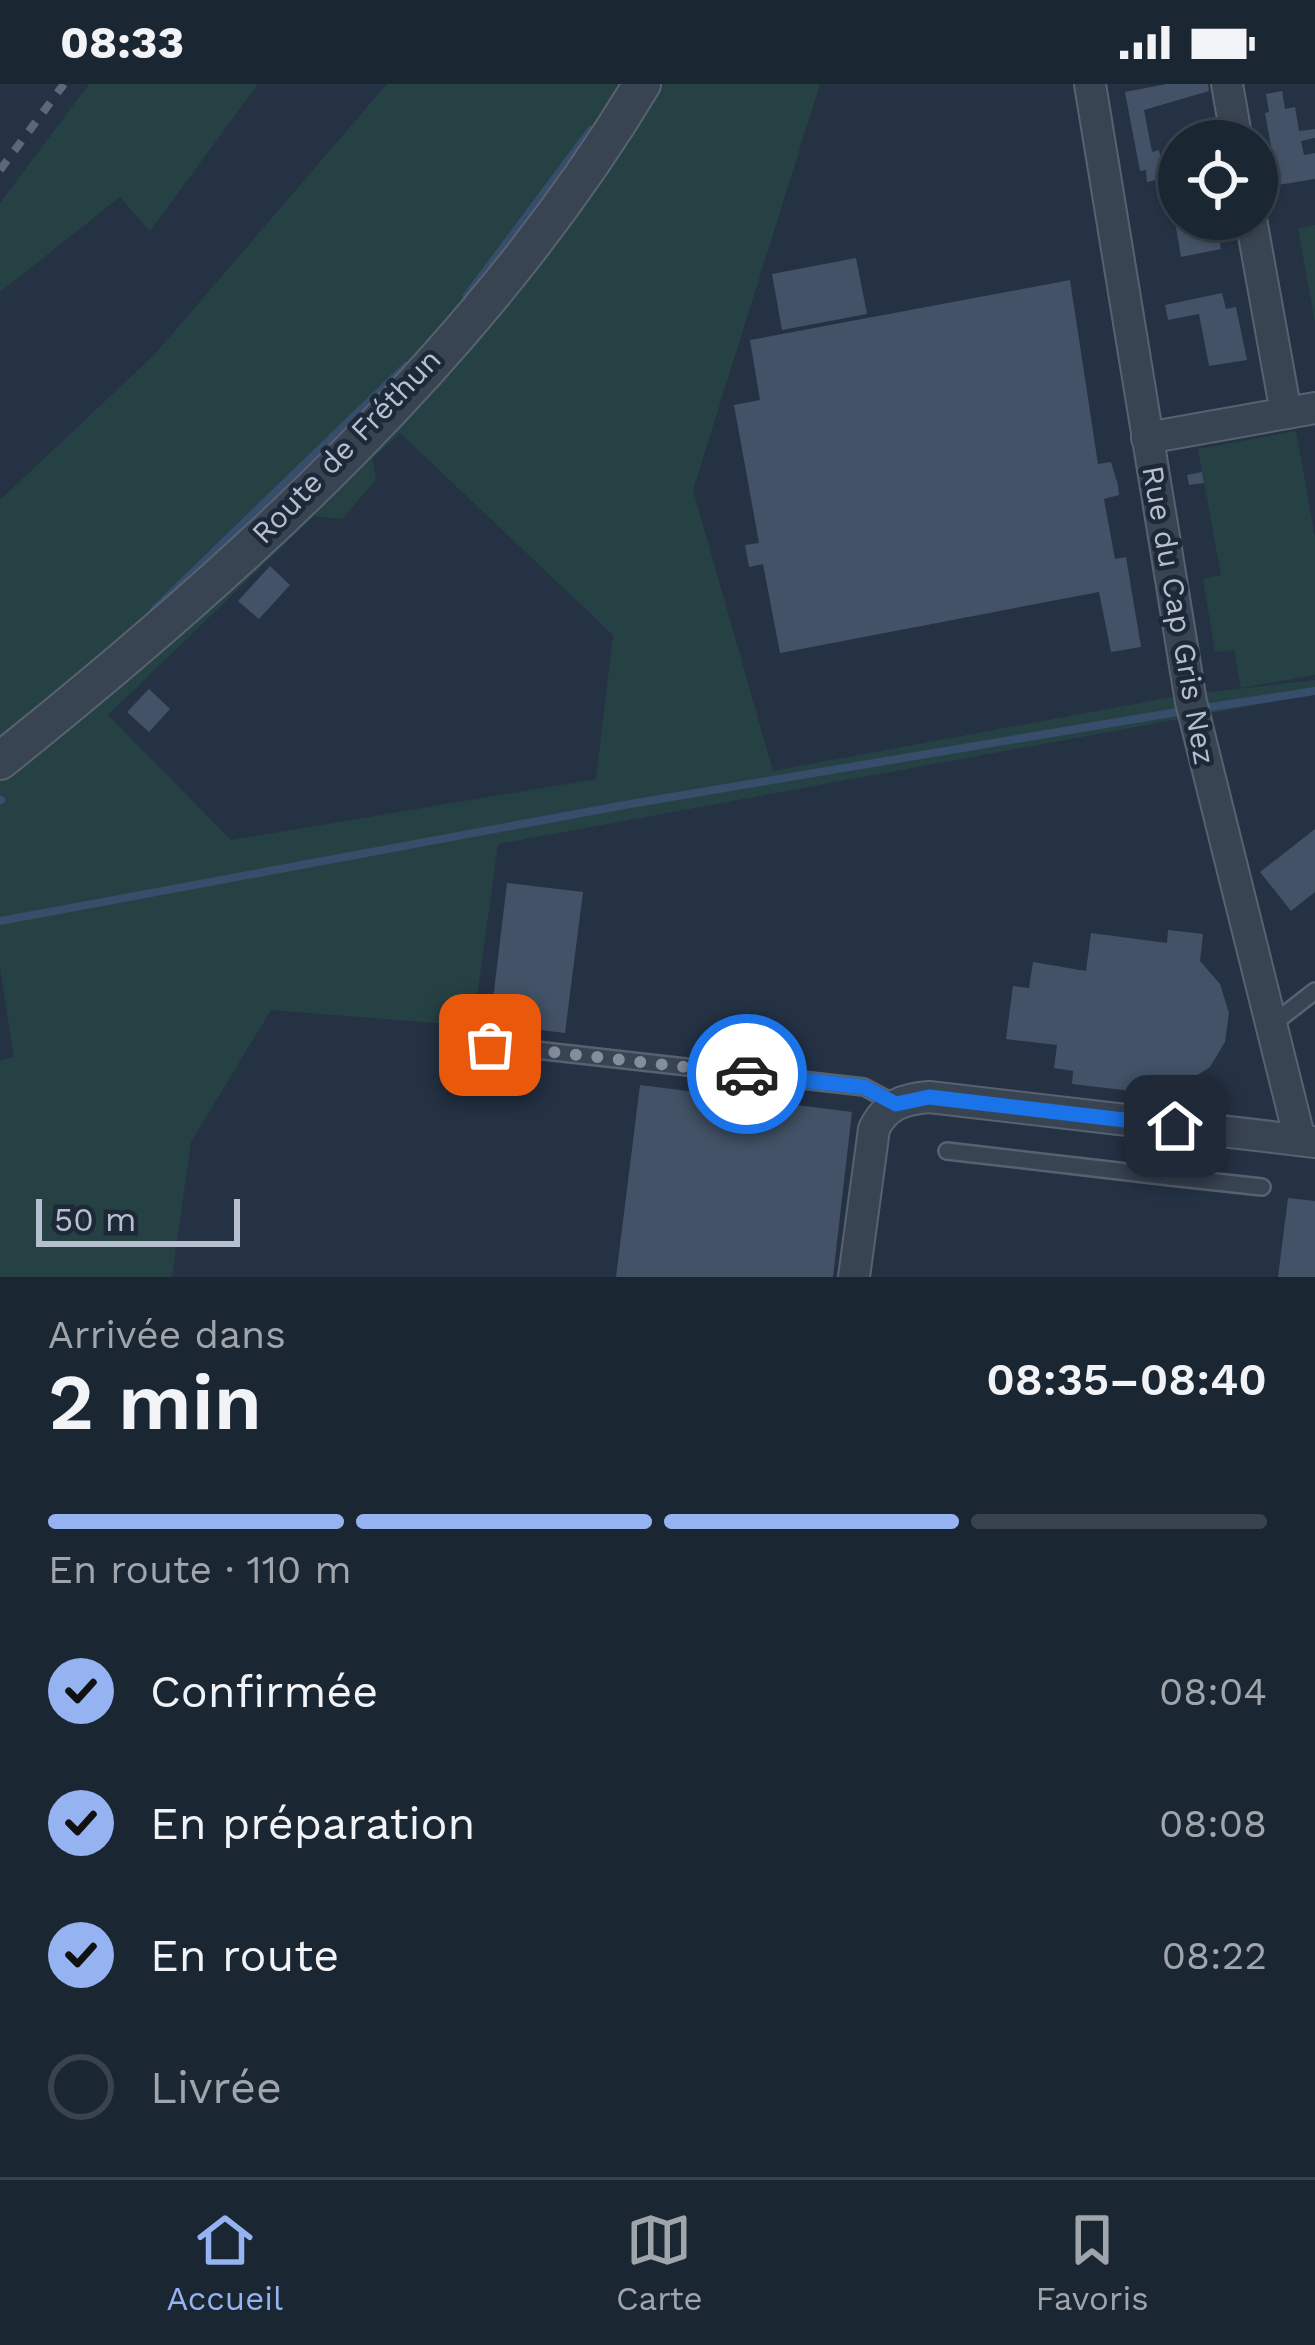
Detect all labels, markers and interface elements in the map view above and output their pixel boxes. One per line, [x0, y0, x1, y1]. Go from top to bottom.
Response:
text: 08:33 [60, 16, 184, 69]
map controls [1158, 120, 1278, 240]
button: locate [1158, 120, 1278, 240]
street label: Route de Fréthun [244, 342, 448, 550]
street label: Rue du Cap Gris Nez [1135, 463, 1223, 767]
pin [439, 994, 541, 1096]
icon: bag [457, 1012, 523, 1078]
courier [687, 1014, 807, 1134]
icon: car [714, 1041, 780, 1107]
pin [1124, 1075, 1226, 1177]
icon: home [1142, 1093, 1208, 1159]
scale bar [36, 1193, 240, 1246]
text: 50 m [54, 1200, 136, 1239]
text: Arrivée dans [48, 1312, 286, 1357]
text: 08:35–08:40 [986, 1353, 1267, 1406]
text: 2 min [48, 1356, 262, 1448]
text: En route · 110 m [48, 1547, 352, 1592]
icon: check [48, 1658, 114, 1724]
text: Confirmée [150, 1665, 378, 1718]
text: 08:04 [1159, 1669, 1267, 1714]
icon: check [48, 1790, 114, 1856]
text: En préparation [150, 1797, 475, 1850]
text: 08:08 [1159, 1801, 1267, 1846]
icon: check [48, 1922, 114, 1988]
text: En route [150, 1929, 339, 1982]
text: 08:22 [1162, 1933, 1267, 1978]
text: Livrée [150, 2061, 282, 2114]
tab: Accueil [166, 2207, 283, 2318]
tab: Carte [616, 2207, 703, 2318]
tab: Favoris [1035, 2207, 1149, 2318]

